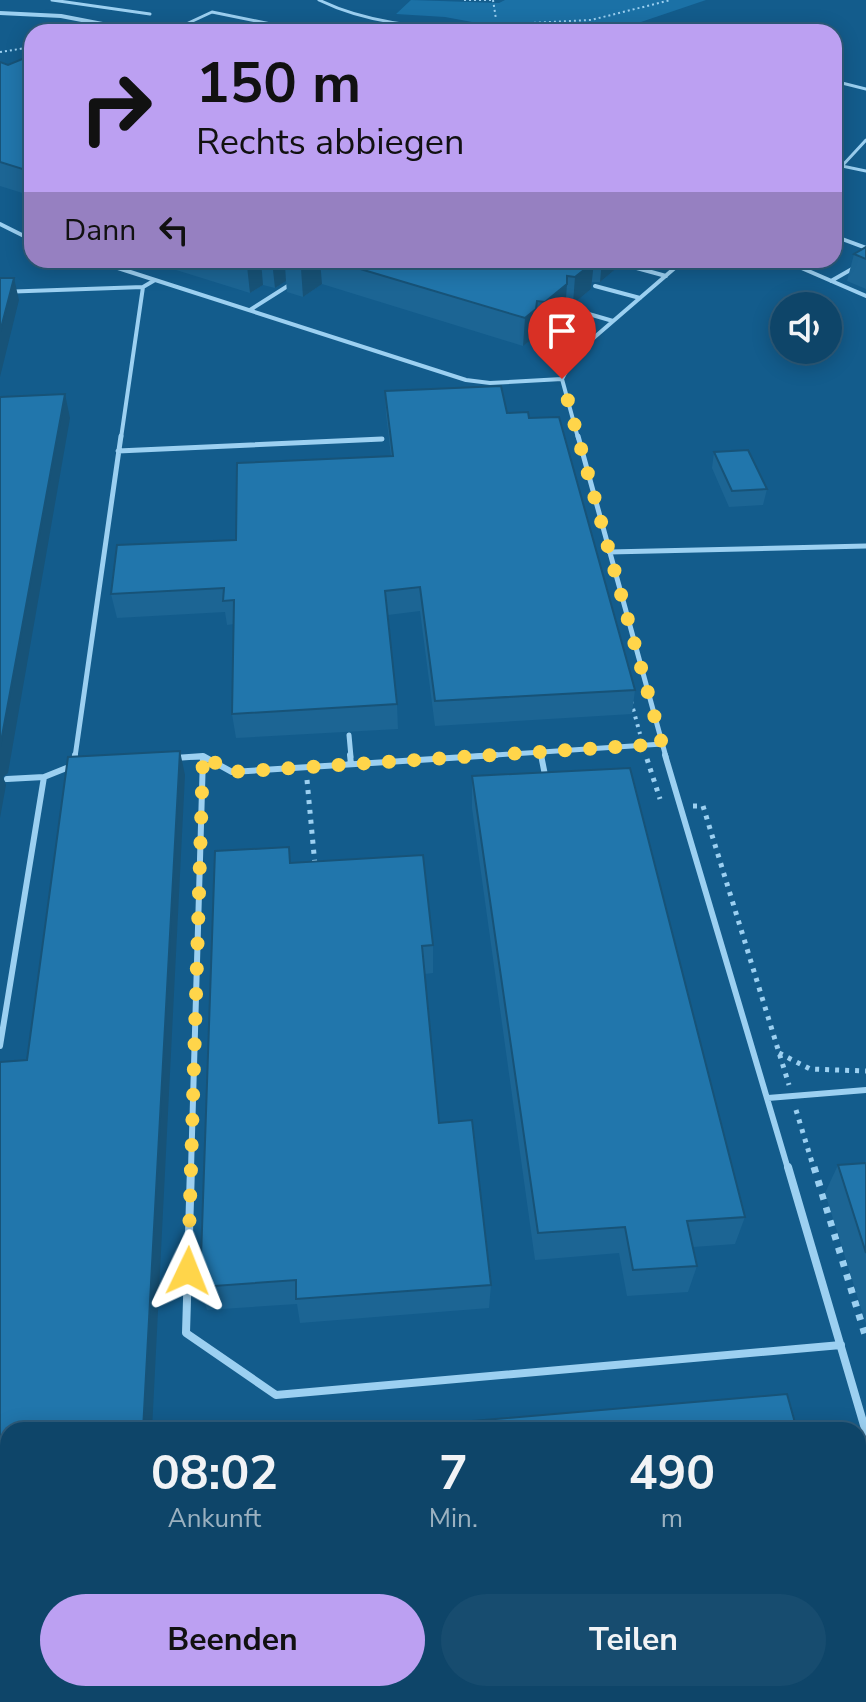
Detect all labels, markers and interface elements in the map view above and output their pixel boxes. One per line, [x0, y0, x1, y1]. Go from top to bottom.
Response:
text: 150 m [196, 45, 361, 122]
icon: right [64, 56, 168, 160]
text: Rechts abbiegen [196, 118, 464, 167]
icon: left [152, 208, 196, 252]
text: Dann [64, 210, 136, 251]
map controls [770, 292, 842, 364]
button: sound [770, 292, 842, 364]
pin [528, 297, 596, 379]
icon: arrive [540, 309, 584, 353]
position arrow [146, 1229, 230, 1313]
text: 08:02 [151, 1440, 278, 1506]
text: 7 [439, 1440, 468, 1506]
text: 490 [629, 1440, 715, 1506]
text: Ankunft [168, 1501, 261, 1536]
text: Min. [429, 1501, 478, 1536]
text: m [661, 1501, 683, 1536]
button: Beenden [40, 1594, 425, 1686]
button: Teilen [441, 1594, 826, 1686]

